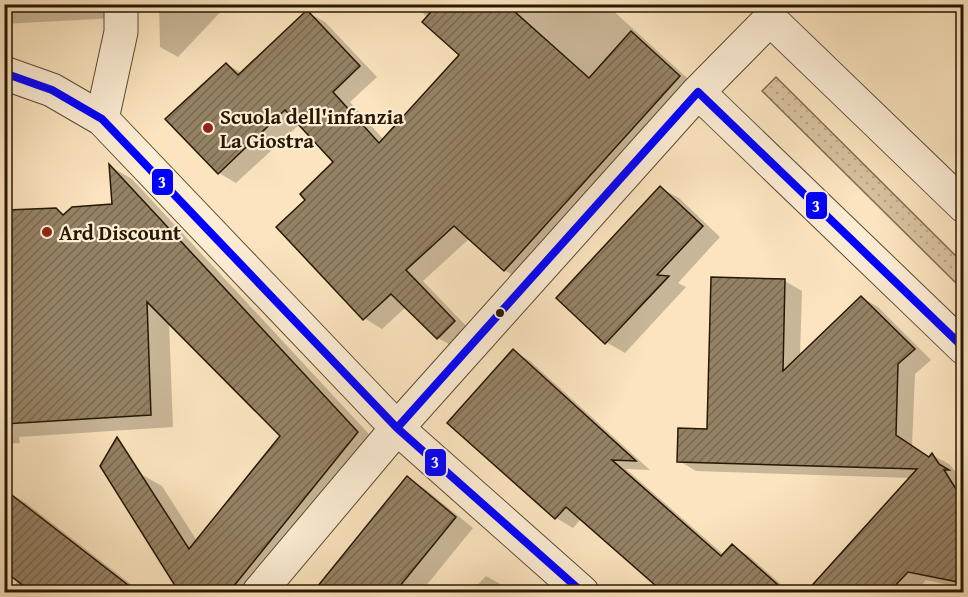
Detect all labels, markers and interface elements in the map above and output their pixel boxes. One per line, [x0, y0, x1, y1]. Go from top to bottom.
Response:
place label: Scuola dell'infanzia La Giostra [220, 101, 404, 156]
marker: Scuola dell'infanzia La Giostra [201, 121, 215, 135]
line badge: 3 [151, 168, 174, 196]
text: 3 [158, 170, 166, 194]
line badge: 3 [805, 191, 828, 220]
text: 3 [812, 194, 820, 218]
place label: Ard Discount [59, 217, 181, 248]
marker: Ard Discount [40, 225, 54, 239]
unlabelled marker [494, 307, 506, 319]
line badge: 3 [424, 448, 447, 477]
text: 3 [431, 450, 439, 474]

